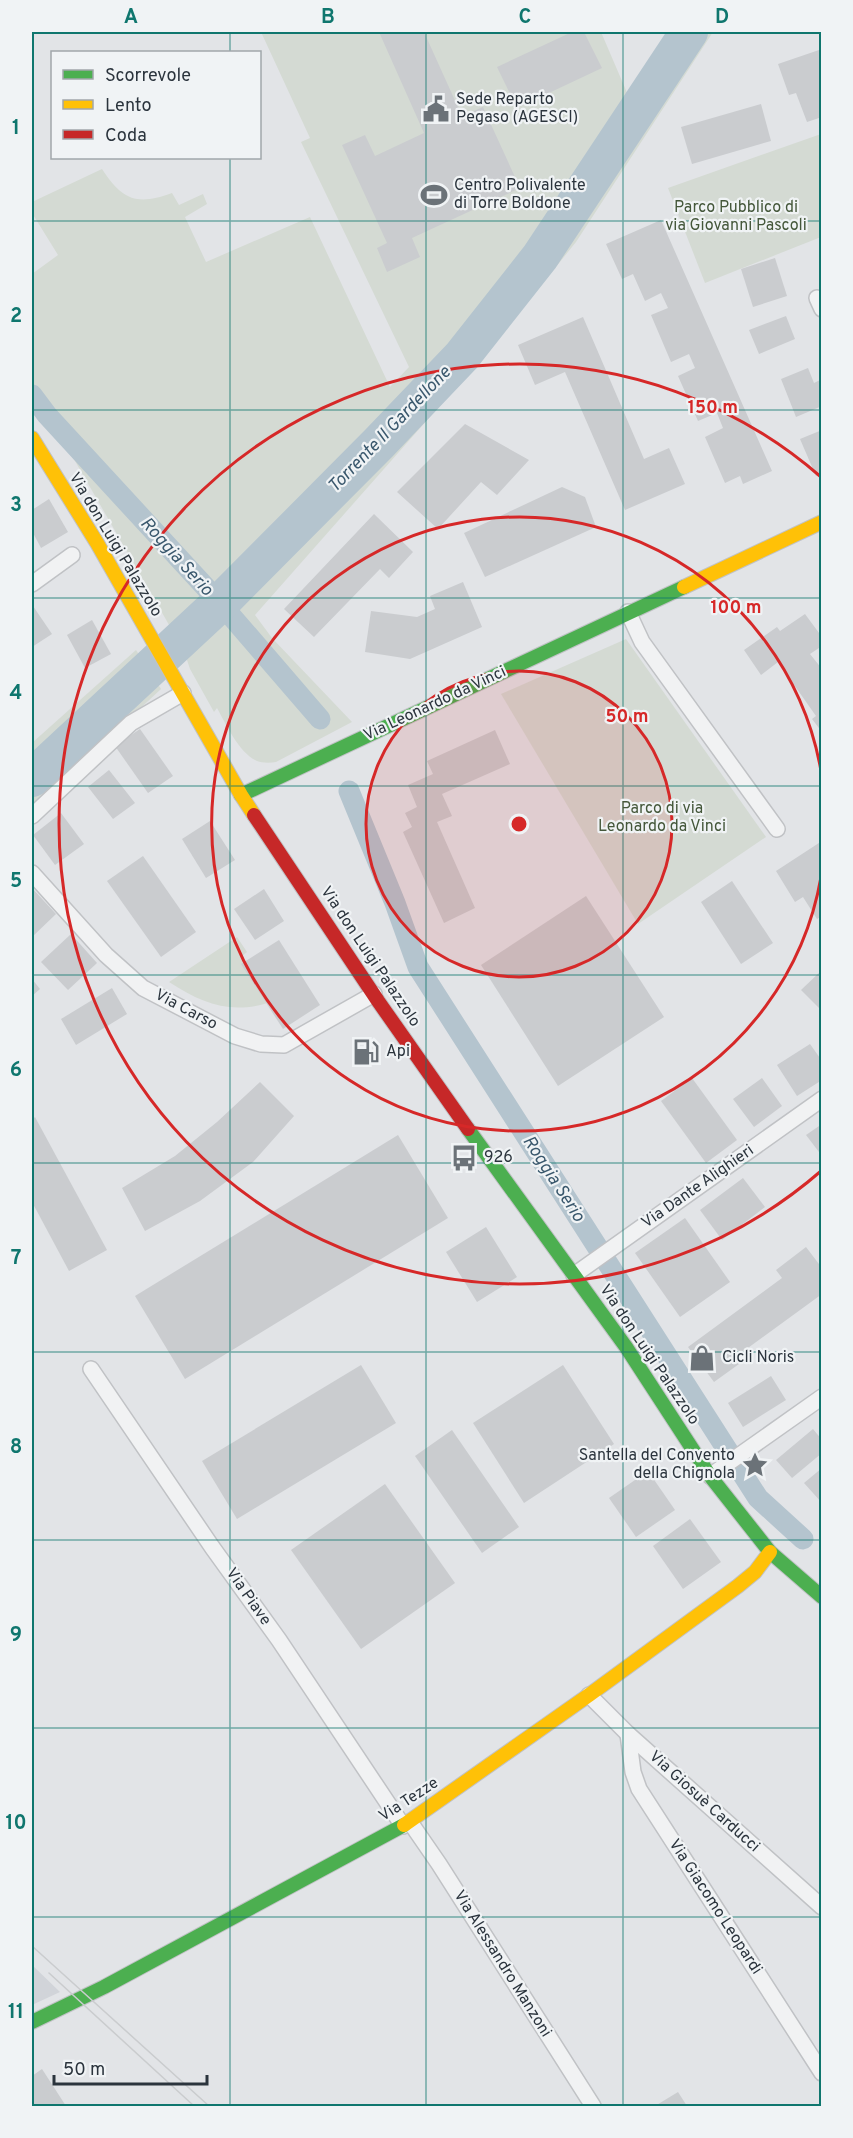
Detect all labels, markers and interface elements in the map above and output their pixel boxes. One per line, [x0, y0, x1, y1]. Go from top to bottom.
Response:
text: A [124, 5, 138, 31]
text: B [321, 5, 335, 31]
text: C [519, 5, 531, 31]
text: D [715, 5, 729, 31]
legend [51, 51, 261, 159]
text: Scorrevole [105, 65, 191, 88]
place label: Sede Reparto Pegaso (AGESCI) [456, 90, 578, 128]
public building icon: Sede Reparto Pegaso (AGESCI) [421, 94, 451, 124]
text: Lento [105, 95, 151, 118]
text: 1 [12, 116, 20, 142]
text: Coda [105, 125, 147, 148]
place label: Centro Polivalente di Torre Boldone [454, 176, 586, 214]
sports icon: Centro Polivalente di Torre Boldone [419, 180, 449, 210]
park label: Parco Pubblico di via Giovanni Pascoli [665, 198, 807, 236]
text: 2 [10, 304, 22, 330]
water label: Torrente Il Gardellone [324, 361, 457, 498]
text: 150 m [688, 397, 738, 420]
street label: Via don Luigi Palazzolo [64, 469, 166, 621]
text: 3 [10, 493, 22, 519]
water label: Roggia Serio [135, 513, 218, 602]
text: 100 m [710, 597, 762, 620]
street label: Via Leonardo da Vinci [361, 662, 509, 746]
text: 4 [10, 681, 22, 707]
text: 50 m [605, 706, 649, 729]
park label: Parco di via Leonardo da Vinci [598, 799, 726, 837]
centre of rings [509, 814, 529, 834]
text: 5 [10, 869, 22, 895]
street label: Via don Luigi Palazzolo [316, 883, 424, 1031]
street label: Via Carso [151, 985, 221, 1035]
fuel station icon: Api [351, 1037, 381, 1067]
place label: Api [386, 1042, 410, 1062]
text: 6 [10, 1058, 22, 1084]
water label: Roggia Serio [517, 1132, 590, 1227]
street label: Via Dante Alighieri [638, 1141, 758, 1233]
bus stop icon: 926 [449, 1143, 479, 1173]
place label: 926 [484, 1148, 513, 1168]
text: 7 [11, 1246, 21, 1272]
street label: Via don Luigi Palazzolo [595, 1281, 703, 1429]
shop icon: Cicli Noris [687, 1343, 717, 1373]
place label: Cicli Noris [722, 1348, 794, 1368]
text: 8 [10, 1435, 22, 1461]
place label: Santella del Convento della Chignola [579, 1446, 735, 1484]
place icon: Santella del Convento della Chignola [740, 1450, 770, 1480]
street label: Via Piave [221, 1564, 275, 1630]
text: 9 [10, 1623, 22, 1649]
street label: Via Giosuè Carducci [644, 1747, 764, 1857]
street label: Via Tezze [375, 1773, 443, 1827]
text: 10 [5, 1811, 27, 1837]
street label: Via Giacomo Leopardi [664, 1836, 766, 1978]
street label: Via Alessandro Manzoni [449, 1887, 555, 2041]
text: 11 [8, 2000, 24, 2026]
scale bar [54, 2048, 207, 2086]
text: 50 m [63, 2059, 105, 2082]

